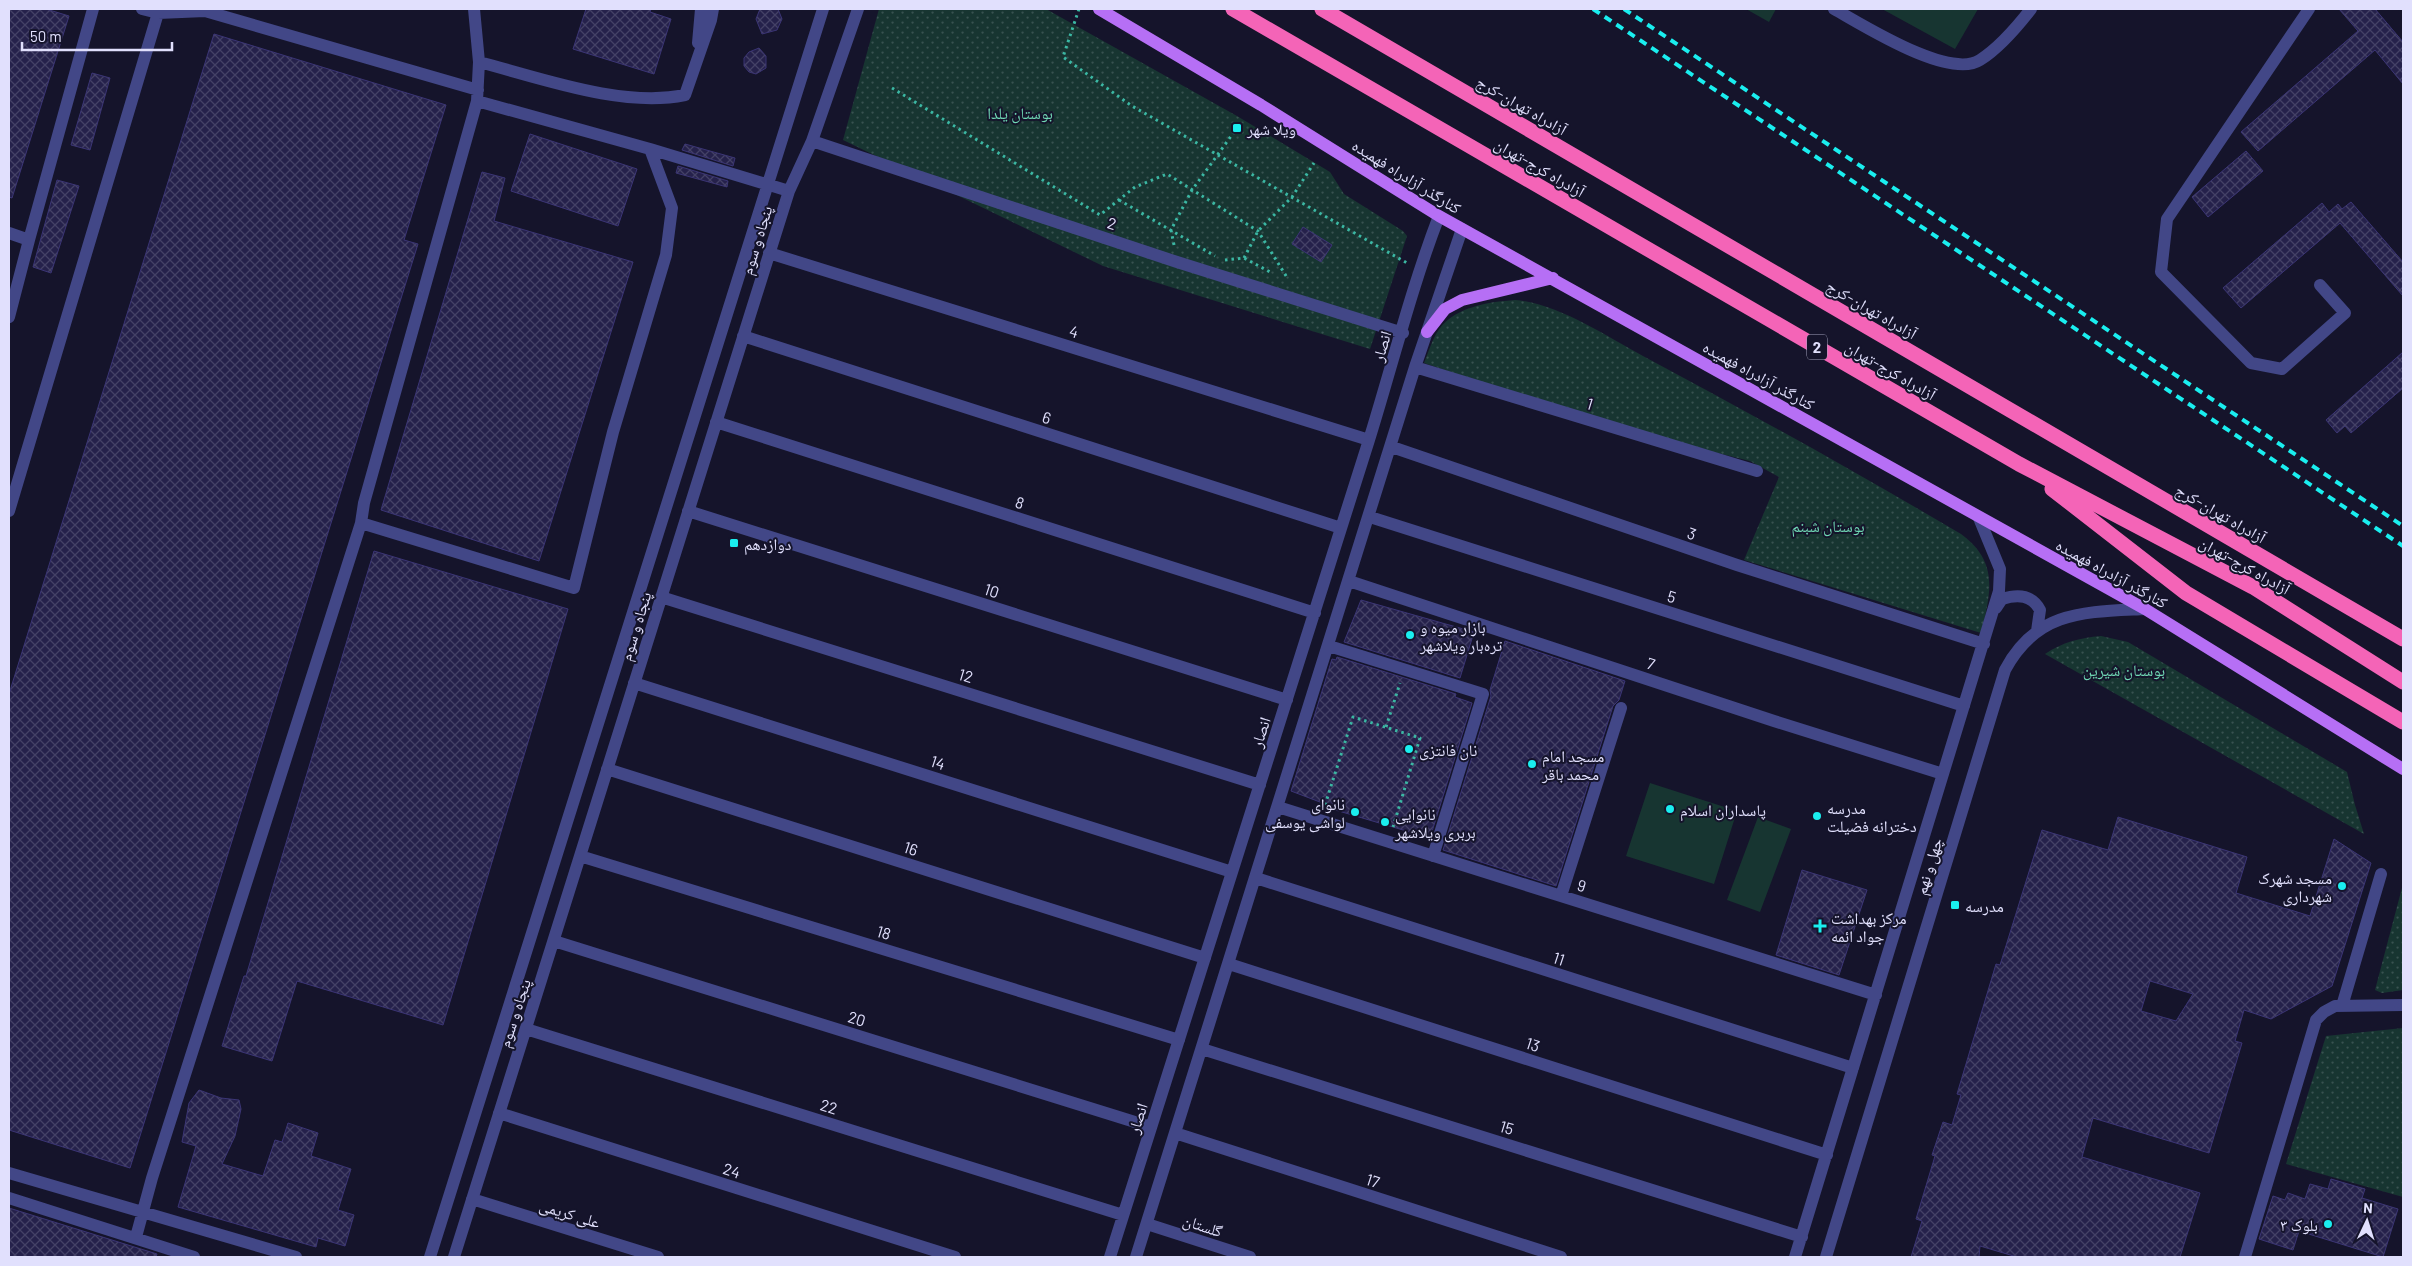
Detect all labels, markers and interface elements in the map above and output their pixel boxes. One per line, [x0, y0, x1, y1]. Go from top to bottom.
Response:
scale bar [22, 20, 172, 52]
text: 50 m [30, 27, 62, 45]
street label: آزادراه تهران-کرج [1473, 72, 1571, 141]
park label: بوستان یلدا [987, 103, 1053, 124]
place label: ویلا شهر [1246, 119, 1296, 139]
marker: ویلا شهر [1231, 122, 1243, 134]
street label: آزادراه کرج-تهران [1491, 134, 1589, 203]
street label: کنارگذر آزادراه فهمیده [1349, 135, 1465, 218]
street label: پنجاه و سوم [737, 203, 777, 277]
street label: 2 [1105, 213, 1119, 233]
street label: آزادراه تهران-کرج [1823, 276, 1921, 345]
street label: 4 [1067, 321, 1081, 341]
street label: انصار [1367, 328, 1396, 365]
road number: 2 [1807, 334, 1827, 360]
street label: کنارگذر آزادراه فهمیده [1699, 336, 1818, 415]
street label: آزادراه کرج-تهران [1842, 337, 1940, 406]
street label: 1 [1585, 393, 1595, 413]
street label: 6 [1040, 407, 1054, 427]
street label: آزادراه تهران-کرج [2172, 480, 2270, 549]
street label: 8 [1013, 492, 1027, 512]
park label: بوستان شبنم [1791, 516, 1865, 537]
street label: 3 [1685, 523, 1699, 543]
street label: آزادراه کرج-تهران [2195, 532, 2295, 600]
place label: دوازدهم [744, 534, 791, 555]
street label: کنارگذر آزادراه فهمیده [2052, 534, 2171, 613]
marker: دوازدهم [728, 537, 740, 549]
street label: 10 [982, 579, 1002, 601]
street label: 5 [1665, 586, 1679, 606]
street label: پنجاه و سوم [616, 589, 656, 663]
place label: بازار میوه و تره‌بار ویلاشهر [1419, 617, 1502, 655]
marker: بازار میوه و تره‌بار ویلاشهر [1404, 629, 1416, 641]
street label: 7 [1644, 653, 1658, 673]
park label: بوستان شیرین [2083, 660, 2165, 681]
street label: 12 [956, 664, 976, 686]
street label: انصار [1246, 714, 1275, 751]
place label: نان فانتزی [1419, 740, 1477, 761]
marker: نان فانتزی [1403, 743, 1415, 755]
place label: مسجد امام محمد باقر [1541, 746, 1604, 784]
street label: 14 [928, 751, 948, 773]
marker: مسجد امام محمد باقر [1526, 758, 1538, 770]
place label: نانوای لواشی یوسفی [1265, 794, 1345, 833]
place label: مدرسه دخترانه فضیلت [1827, 798, 1917, 836]
place label: پاسداران اسلام [1680, 800, 1766, 821]
marker: پاسداران اسلام [1664, 803, 1676, 815]
place label: نانوایی بربری ویلاشهر [1394, 804, 1476, 843]
marker: نانوای لواشی یوسفی [1349, 806, 1361, 818]
marker: مدرسه دخترانه فضیلت [1811, 810, 1823, 822]
marker: نانوایی بربری ویلاشهر [1379, 816, 1391, 828]
street label: چهل و نهم [1910, 835, 1948, 897]
street label: 16 [901, 837, 921, 859]
place label: مسجد شهرک شهرداری [2258, 868, 2332, 907]
street label: 9 [1575, 875, 1589, 895]
marker: مسجد شهرک شهرداری [2336, 880, 2348, 892]
place label: مدرسه [1965, 896, 2004, 916]
marker: مدرسه [1949, 899, 1961, 911]
place label: مرکز بهداشت جواد ائمه [1831, 908, 1907, 946]
marker: مرکز بهداشت جواد ائمه [1813, 919, 1827, 933]
street label: 18 [875, 921, 893, 943]
street label: 11 [1551, 947, 1567, 969]
street label: پنجاه و سوم [494, 976, 536, 1050]
street label: 20 [846, 1006, 868, 1030]
street label: 13 [1523, 1033, 1543, 1055]
street label: 22 [818, 1094, 840, 1118]
street label: انصار [1123, 1100, 1152, 1137]
street label: 15 [1498, 1116, 1516, 1138]
street label: 24 [721, 1158, 743, 1182]
street label: 17 [1364, 1169, 1383, 1191]
street label: علی کریمی [537, 1195, 603, 1233]
north arrow [2342, 1196, 2392, 1246]
text: N [2363, 1199, 2373, 1216]
street label: گلستان [1180, 1210, 1225, 1242]
place label: بلوک ۳ [2280, 1215, 2318, 1235]
marker: بلوک ۳ [2322, 1218, 2334, 1230]

